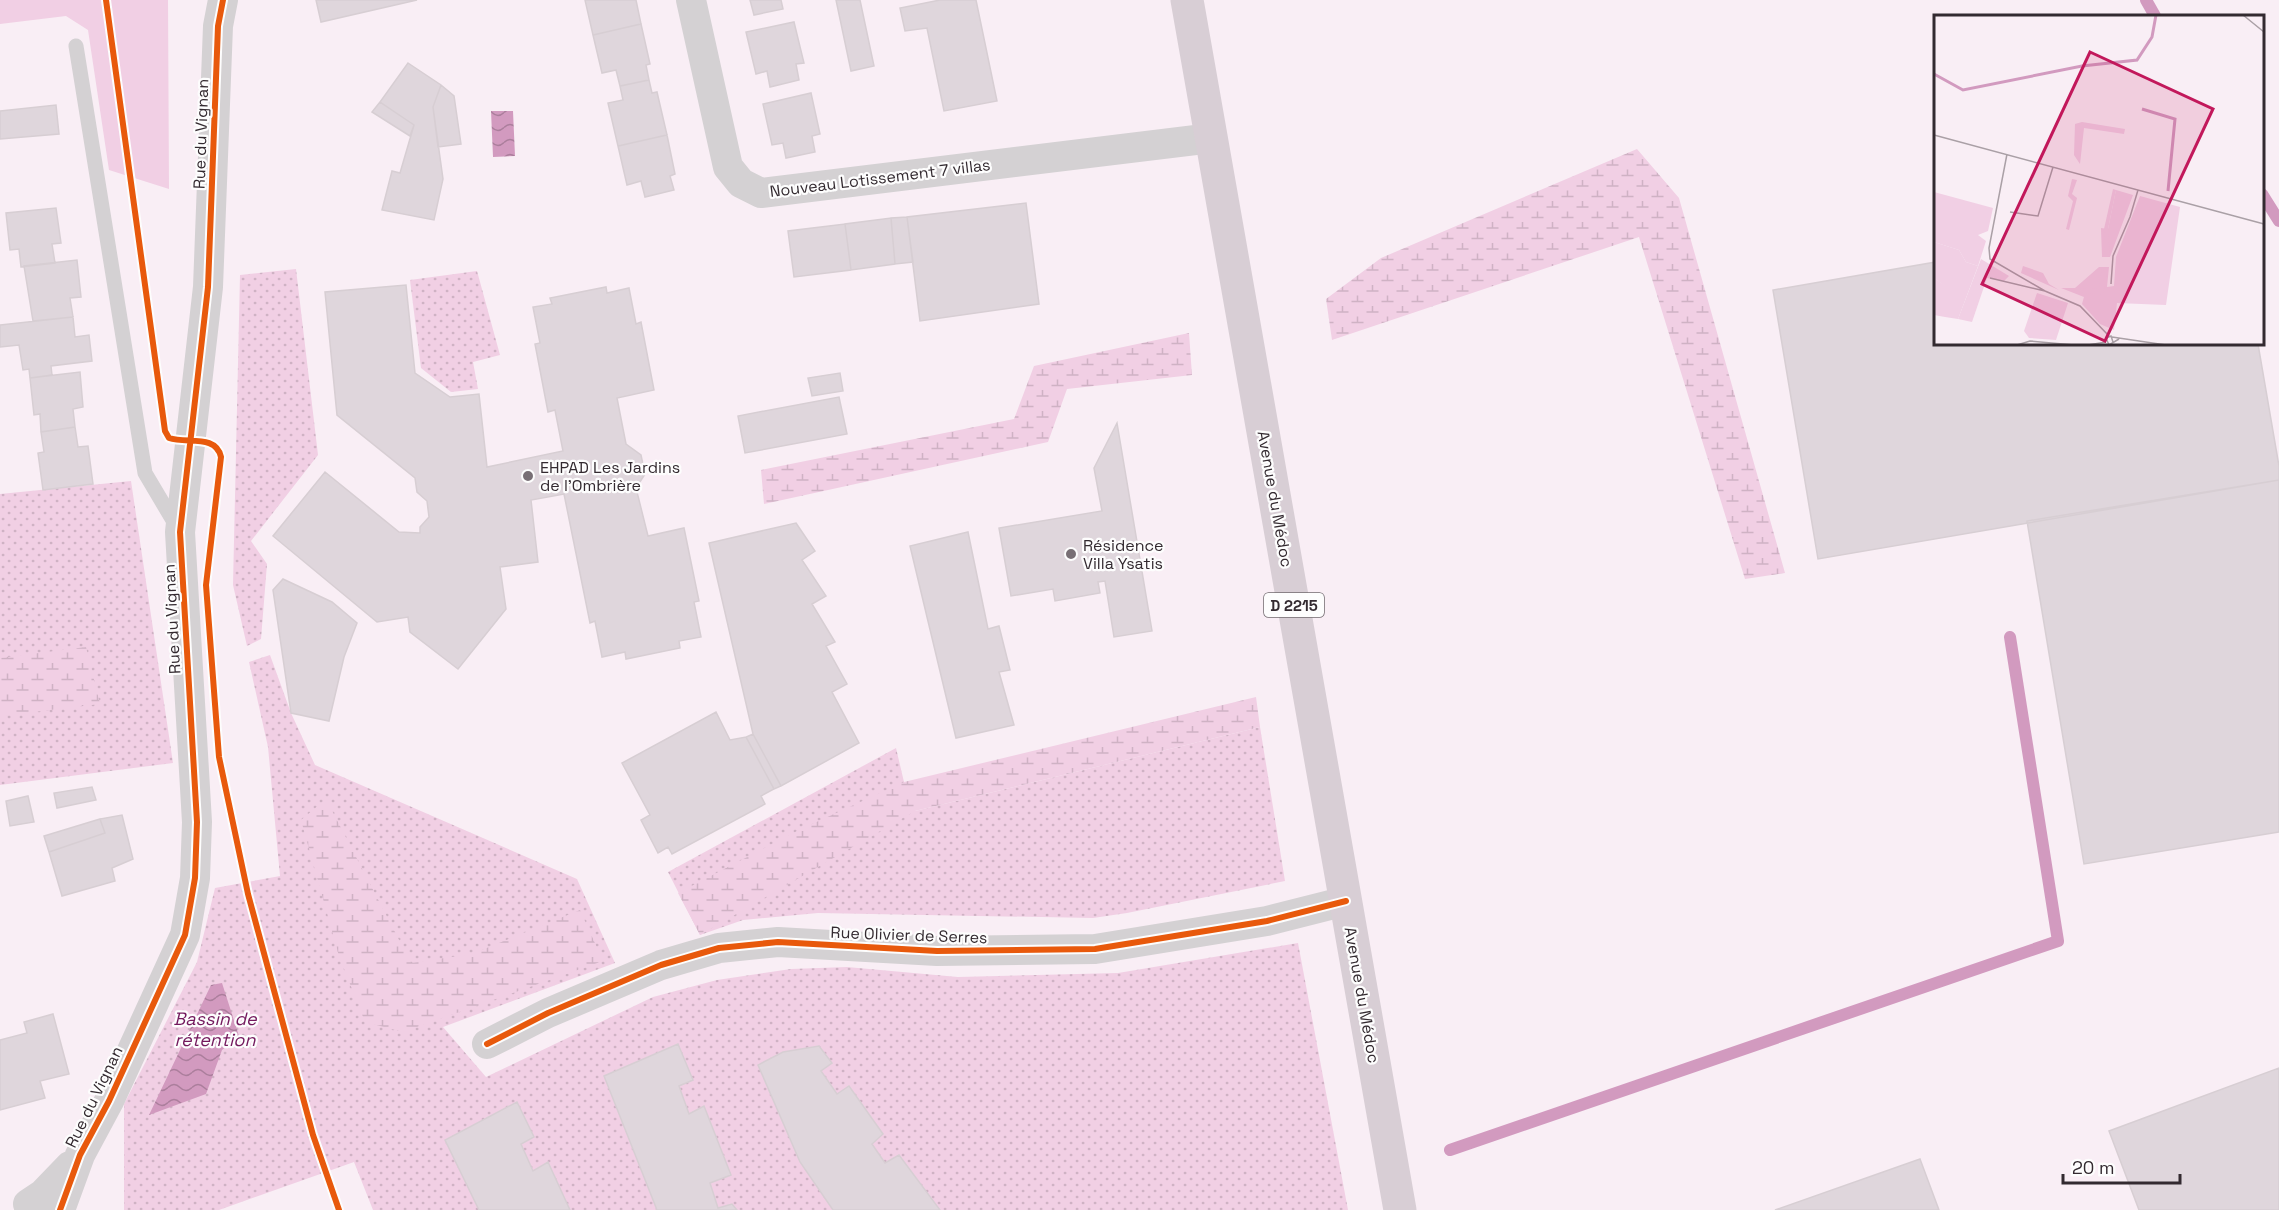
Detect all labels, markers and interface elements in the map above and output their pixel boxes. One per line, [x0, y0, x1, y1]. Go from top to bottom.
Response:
inset map [1934, 15, 2264, 345]
street label: Rue du Vignan [189, 78, 213, 190]
street label: Nouveau Lotissement 7 villas [768, 154, 992, 202]
street label: Avenue du Médoc [1253, 429, 1297, 569]
place label: EHPAD Les Jardins de l'Ombrière [540, 457, 680, 496]
marker: EHPAD Les Jardins de l'Ombrière [521, 469, 535, 483]
place label: Résidence Villa Ysatis [1083, 535, 1164, 574]
marker: Résidence Villa Ysatis [1064, 547, 1078, 561]
street label: Rue du Vignan [159, 563, 185, 675]
road number: D 2215 [1264, 593, 1324, 617]
street label: Rue Olivier de Serres [830, 922, 988, 948]
street label: Avenue du Médoc [1340, 925, 1384, 1065]
water label: Bassin de rétention [173, 1007, 258, 1051]
street label: Rue du Vignan [60, 1043, 128, 1151]
scale bar [2063, 1147, 2180, 1185]
text: 20 m [2072, 1156, 2115, 1179]

